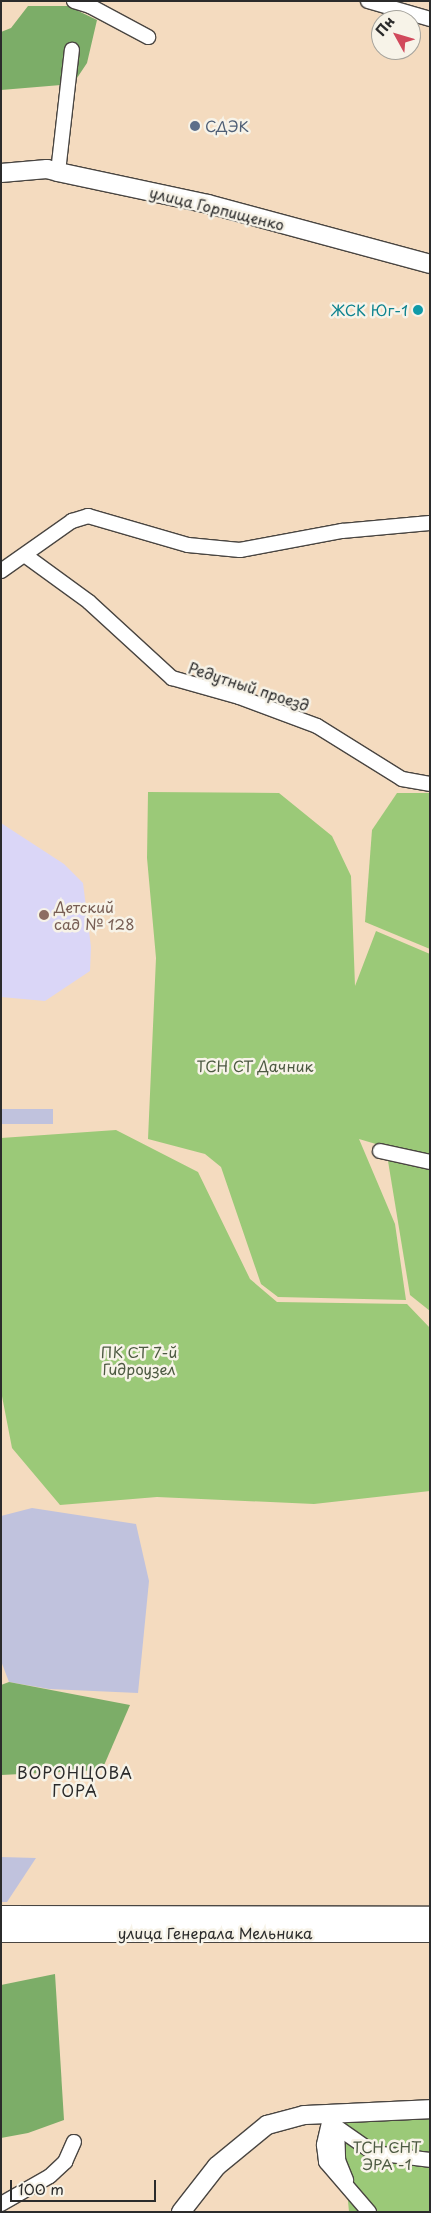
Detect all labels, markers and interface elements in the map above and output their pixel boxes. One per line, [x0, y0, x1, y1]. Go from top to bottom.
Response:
north arrow [371, 10, 421, 60]
text: Пн [370, 11, 399, 40]
place label: СДЭК [205, 117, 249, 135]
marker: СДЭК [189, 120, 201, 132]
street label: улица Горпищенко [147, 182, 287, 234]
place label: ЖСК Юг-1 [330, 301, 408, 319]
marker: ЖСК Юг-1 [412, 304, 424, 316]
street label: Редутный проезд [186, 658, 312, 714]
place label: Детский сад № 128 [54, 897, 135, 932]
marker: Детский сад № 128 [38, 909, 50, 921]
park label: ТСН СТ Дачник [196, 1057, 314, 1075]
park label: ПК СТ 7-й Гидроузел [101, 1342, 177, 1377]
district label: ВОРОНЦОВА ГОРА [17, 1762, 133, 1800]
street label: улица Генерала Мельника [117, 1924, 313, 1942]
park label: ТСН СНТ ЭРА -1 [352, 2137, 422, 2172]
scale bar [12, 2170, 159, 2202]
text: 100 m [18, 2177, 64, 2200]

